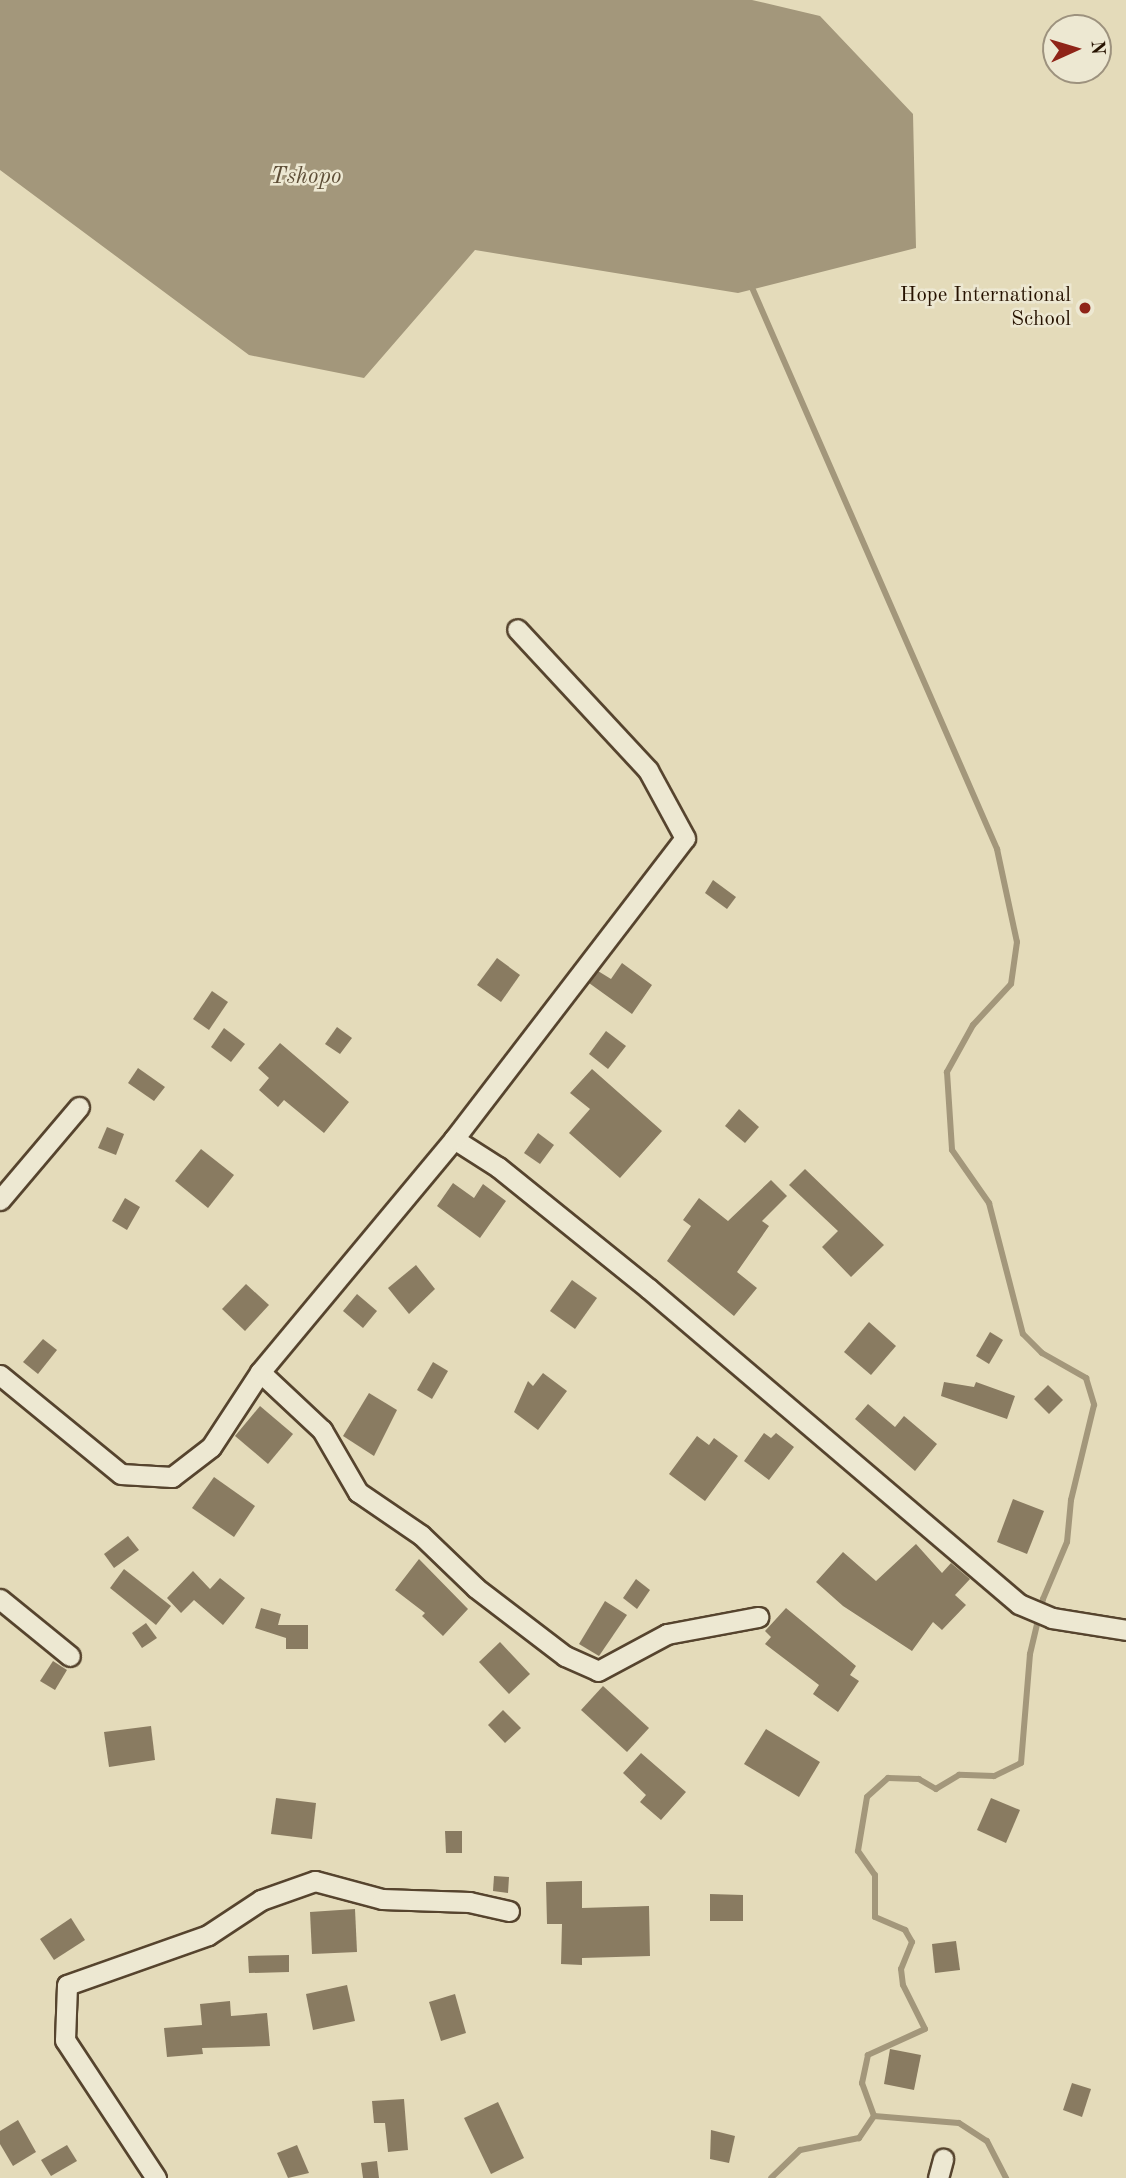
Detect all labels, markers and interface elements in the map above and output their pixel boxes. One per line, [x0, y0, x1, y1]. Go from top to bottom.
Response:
north arrow [1042, 14, 1112, 84]
text: N [1086, 40, 1106, 56]
water label: Tshopo [271, 163, 341, 191]
place label: Hope International School [900, 283, 1071, 333]
marker: Hope International School [1077, 300, 1093, 316]

